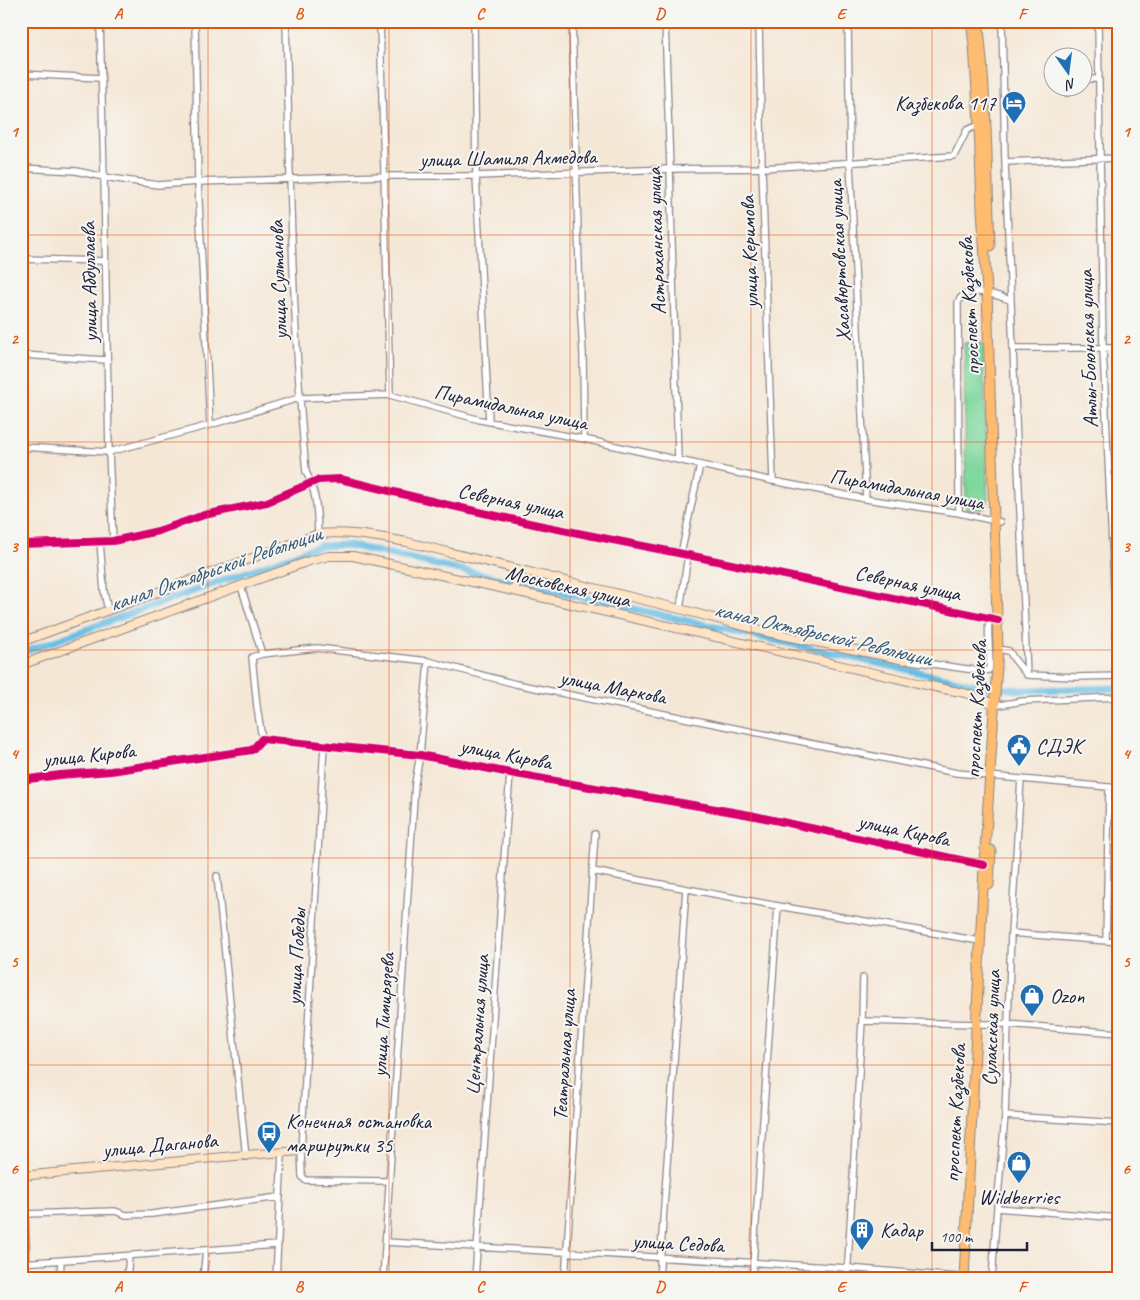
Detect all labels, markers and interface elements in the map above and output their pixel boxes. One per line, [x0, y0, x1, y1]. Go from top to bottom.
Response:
text: A [114, 4, 124, 24]
text: B [295, 4, 305, 24]
text: C [476, 4, 486, 24]
text: D [655, 4, 666, 24]
text: E [837, 4, 848, 24]
text: F [1018, 4, 1029, 24]
north arrow [1042, 48, 1092, 98]
text: N [1063, 75, 1077, 94]
place label: Казбекова 117 [895, 90, 998, 117]
hotel icon: Казбекова 117 [1001, 90, 1027, 124]
text: 1 [10, 122, 19, 142]
text: 1 [1122, 122, 1131, 142]
street label: улица Шамиля Ахмедова [417, 143, 599, 173]
street label: Астраханская улица [640, 165, 672, 315]
street label: Хасавюртовская улица [822, 177, 856, 343]
street label: улица Керимова [734, 193, 764, 311]
street label: улица Султанова [263, 218, 293, 342]
street label: улица Абдуллаева [75, 220, 103, 344]
street label: проспект Казбекова [952, 234, 987, 376]
street label: Атлы-Боюнская улица [1072, 268, 1104, 429]
text: 2 [10, 329, 19, 349]
text: 2 [1122, 329, 1131, 349]
street label: Пирамидальная улица [432, 378, 592, 436]
street label: Пирамидальная улица [828, 463, 988, 516]
street label: Северная улица [456, 477, 568, 525]
water label: канал Октябрьской Революции [105, 519, 327, 619]
text: 3 [10, 537, 19, 557]
text: 3 [1122, 537, 1131, 557]
street label: Московская улица [503, 559, 635, 613]
street label: Северная улица [853, 559, 965, 607]
water label: канал Октябрьской Революции [711, 595, 937, 673]
street label: проспект Казбекова [959, 637, 994, 779]
street label: улица Маркова [556, 664, 671, 710]
street label: улица Кирова [456, 732, 556, 776]
public building icon: СДЭК [1006, 733, 1032, 767]
place label: СДЭК [1036, 733, 1086, 759]
street label: улица Кирова [40, 737, 139, 773]
text: 4 [10, 744, 19, 764]
text: 4 [1122, 744, 1131, 764]
street label: улица Кирова [854, 807, 954, 853]
street label: улица Победы [280, 906, 312, 1008]
street label: улица Тимирязева [366, 951, 400, 1080]
text: 5 [11, 952, 20, 972]
street label: Центральная улица [459, 952, 495, 1096]
text: 5 [1123, 952, 1132, 972]
street label: Сулакская улица [976, 968, 1006, 1086]
shop icon: Ozon [1019, 983, 1045, 1017]
place label: Ozon [1050, 983, 1085, 1009]
street label: Театральная улица [546, 987, 582, 1121]
street label: проспект Казбекова [938, 1041, 973, 1183]
place label: Конечная остановка маршрутки 35 [286, 1108, 432, 1158]
bus stop icon: Конечная остановка маршрутки 35 [256, 1120, 282, 1154]
street label: улица Даганова [100, 1127, 220, 1163]
shop icon: Wildberries [1006, 1150, 1032, 1184]
text: 6 [10, 1159, 19, 1179]
text: 6 [1122, 1159, 1131, 1179]
place label: Wildberries [979, 1184, 1061, 1210]
building icon: Кадар [849, 1217, 875, 1251]
place label: Кадар [880, 1217, 924, 1243]
scale bar [932, 1220, 1028, 1252]
street label: улица Седова [630, 1228, 727, 1259]
text: 100 m [940, 1228, 974, 1247]
text: A [114, 1277, 124, 1297]
text: B [295, 1277, 305, 1297]
text: C [476, 1277, 486, 1297]
text: D [655, 1277, 666, 1297]
text: E [837, 1277, 848, 1297]
text: F [1018, 1277, 1029, 1297]

